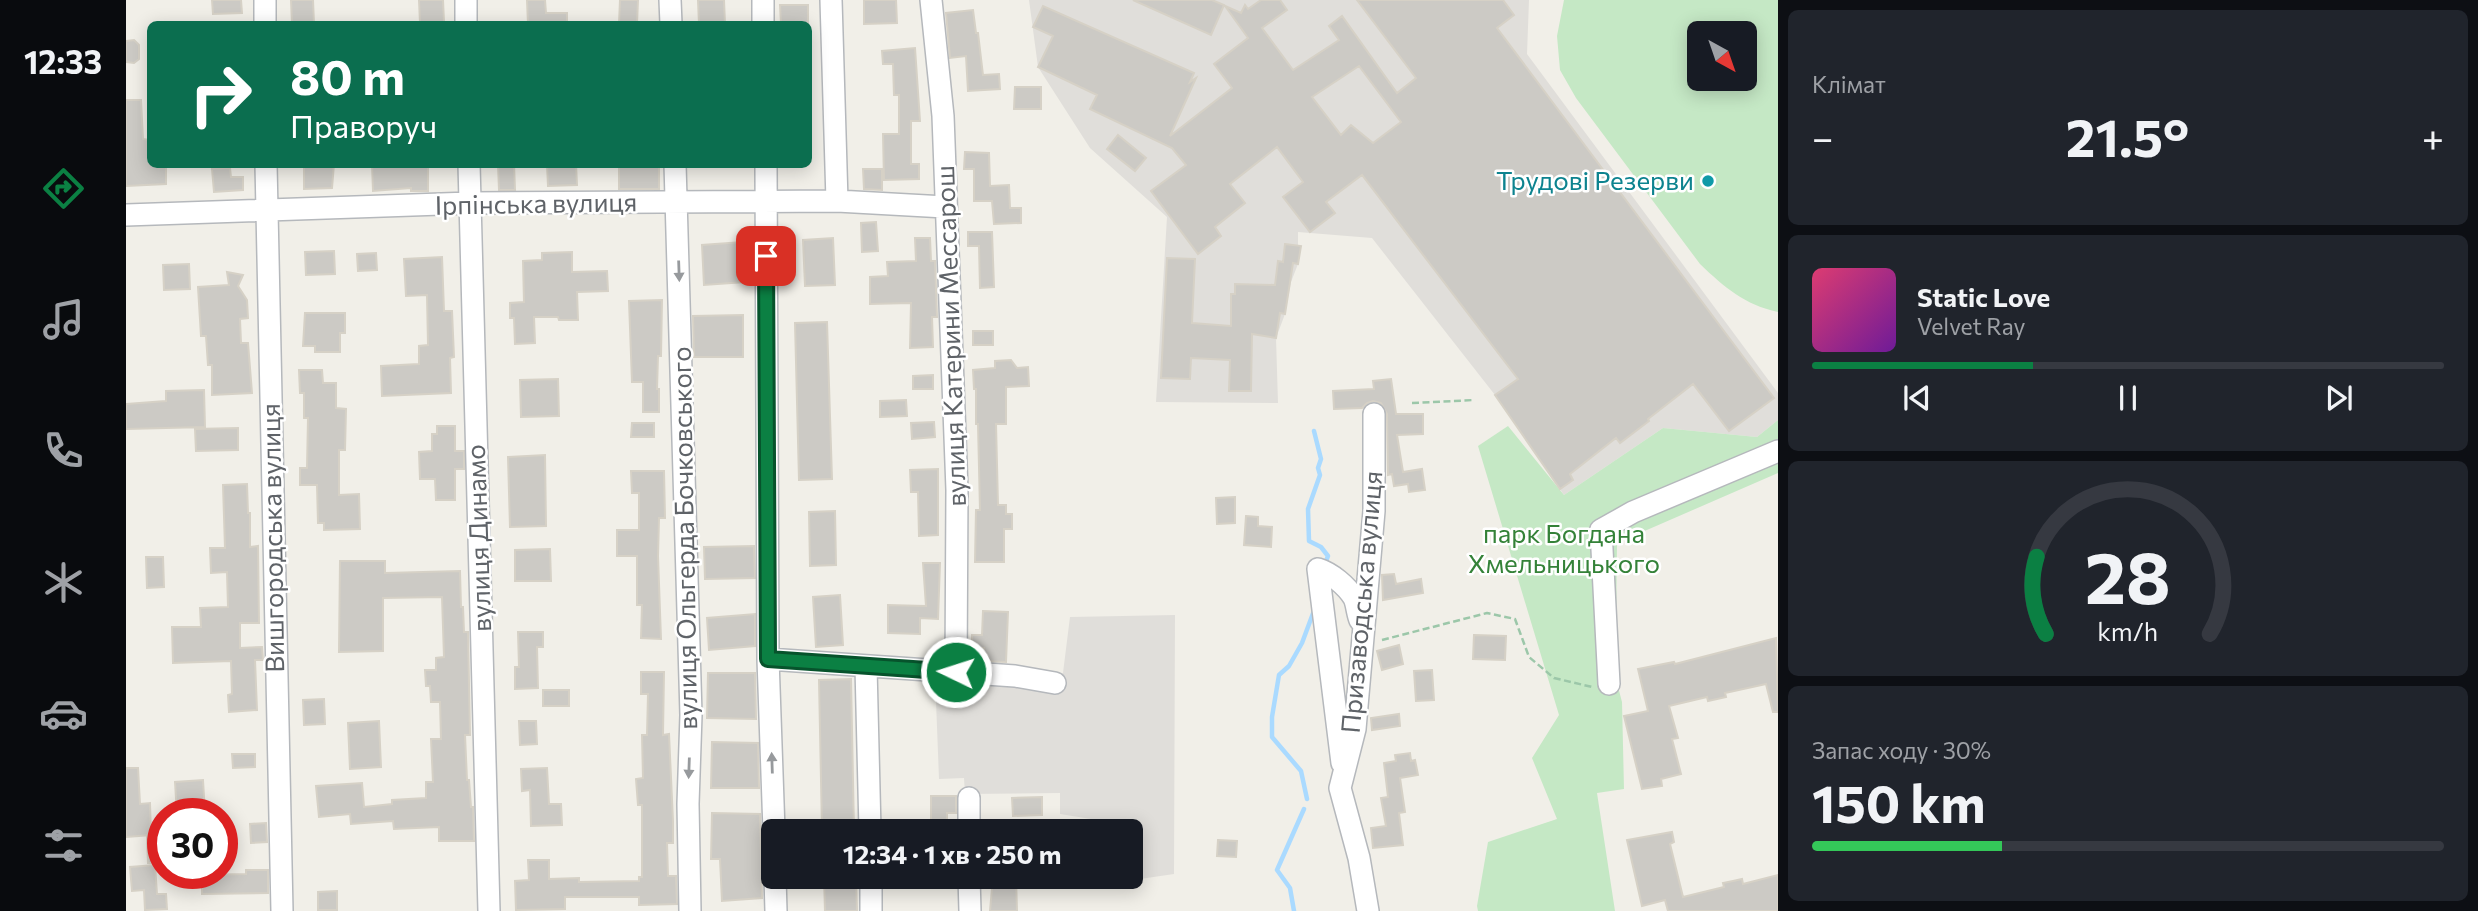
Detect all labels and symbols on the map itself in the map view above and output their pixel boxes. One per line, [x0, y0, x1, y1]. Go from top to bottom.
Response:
north arrow [1687, 21, 1757, 91]
place label: Трудові Резерви [1496, 164, 1694, 195]
street label: вулиця Катерини Мессарош [928, 165, 971, 507]
marker: Трудові Резерви [1700, 173, 1716, 189]
street label: Ірпінська вулиця [435, 185, 637, 220]
pin [736, 226, 796, 286]
one-way arrow [673, 260, 684, 282]
street label: вулиця Ольгерда Бочковського [665, 346, 702, 730]
street label: Вишгородська вулиця [254, 403, 289, 673]
street label: вулиця Динамо [459, 444, 496, 632]
street label: Призаводська вулиця [1334, 469, 1387, 734]
park label: парк Богдана Хмельницького [1468, 517, 1660, 578]
position arrow [919, 635, 993, 709]
one-way arrow [766, 752, 777, 774]
one-way arrow [684, 757, 695, 779]
speed limit sign: 30 [147, 798, 238, 889]

